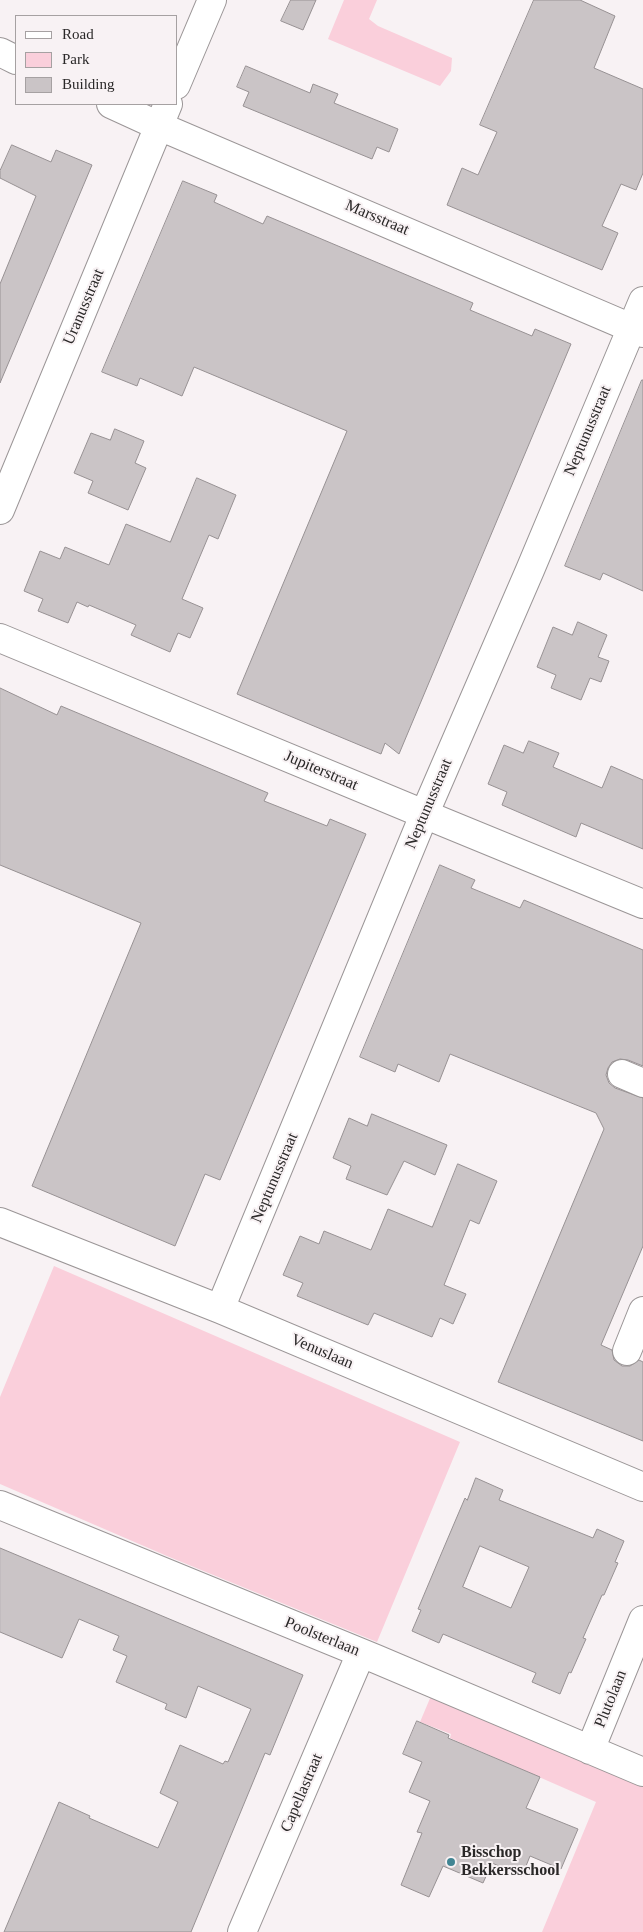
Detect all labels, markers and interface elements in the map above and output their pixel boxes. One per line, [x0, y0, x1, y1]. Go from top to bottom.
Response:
legend [15, 15, 178, 105]
text: Road [62, 26, 94, 42]
text: Park [62, 51, 90, 67]
text: Building [62, 76, 115, 92]
street label: Marsstraat [342, 196, 412, 240]
street label: Uranusstraat [59, 266, 109, 348]
street label: Neptunusstraat [560, 383, 616, 479]
street label: Jupiterstraat [281, 747, 361, 795]
street label: Neptunusstraat [401, 756, 457, 852]
street label: Neptunusstraat [247, 1130, 303, 1226]
street label: Venuslaan [288, 1330, 356, 1374]
street label: Poolsterlaan [282, 1613, 362, 1661]
street label: Plutolaan [591, 1667, 631, 1731]
street label: Capellastraat [277, 1751, 327, 1835]
place label: Bisschop Bekkersschool [461, 1843, 560, 1881]
marker: Bisschop Bekkersschool [445, 1856, 457, 1868]

